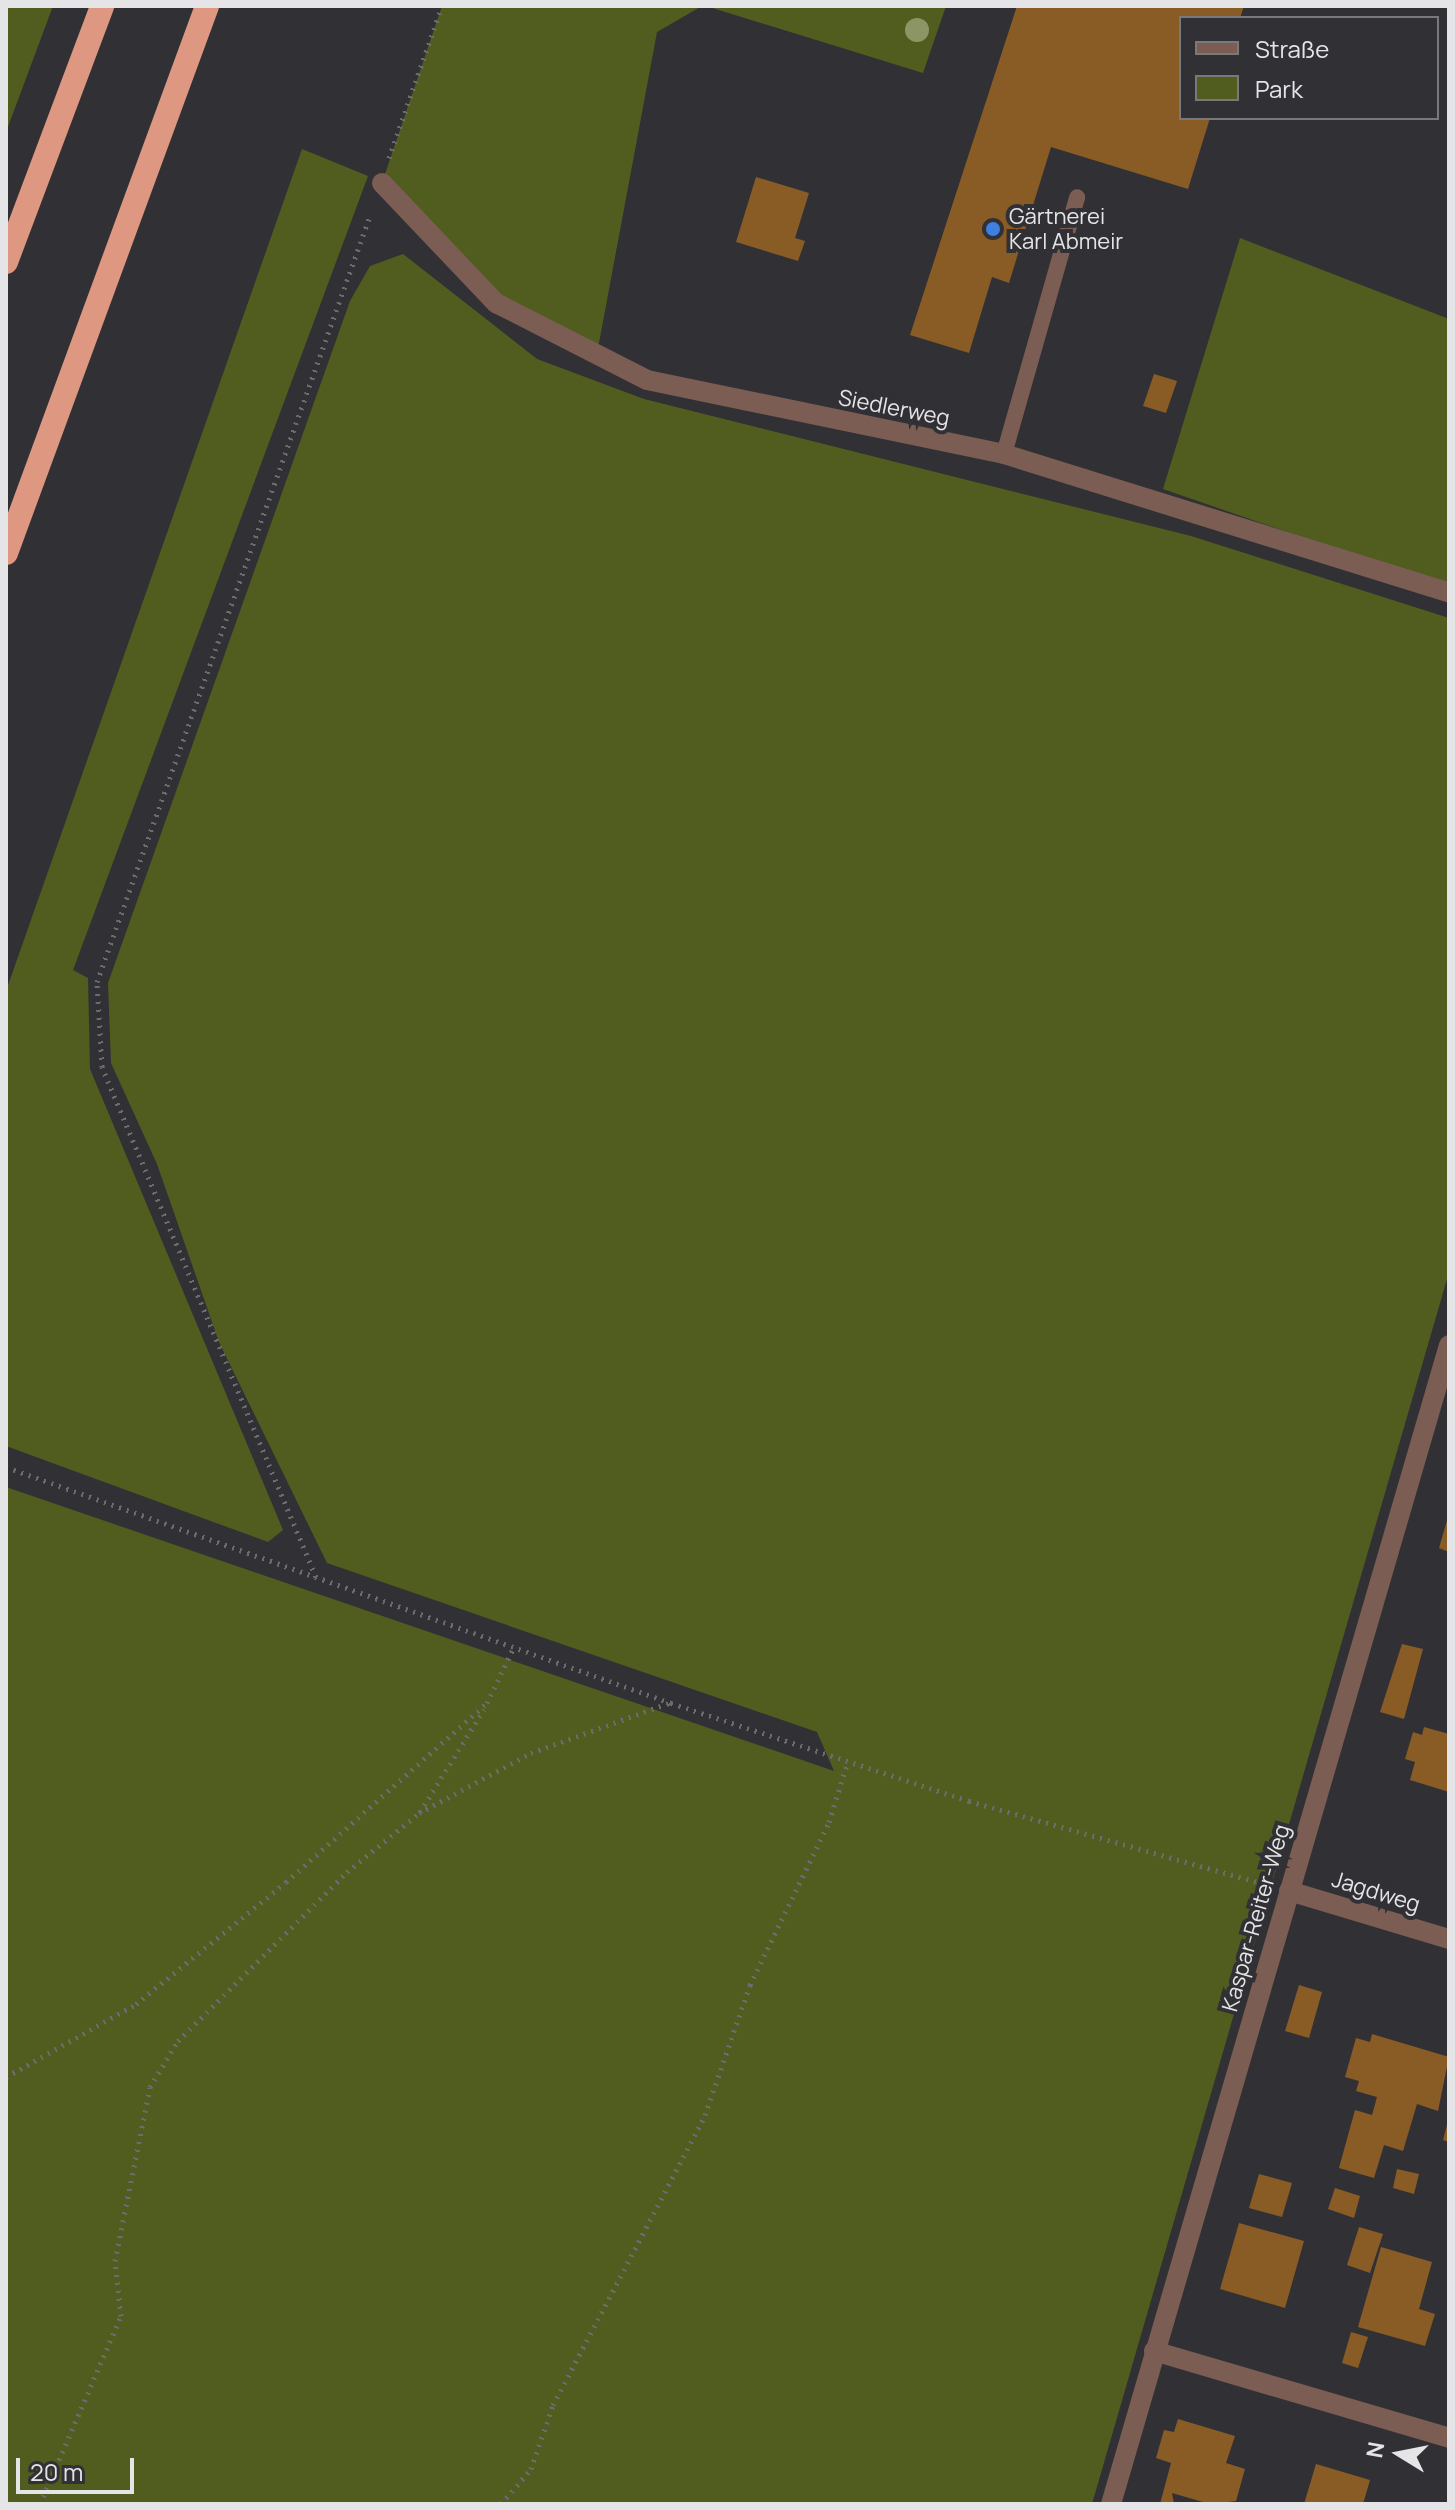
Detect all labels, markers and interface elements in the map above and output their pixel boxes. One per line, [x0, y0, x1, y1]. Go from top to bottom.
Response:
legend [1179, 16, 1439, 120]
text: Straße [1255, 32, 1329, 65]
text: Park [1255, 72, 1303, 105]
place label: Gärtnerei Karl Abmeir [1009, 203, 1123, 254]
marker: Gärtnerei Karl Abmeir [984, 220, 1002, 238]
street label: Siedlerweg [836, 384, 952, 432]
street label: Kaspar-Reiter-Weg [1217, 1821, 1295, 2015]
street label: Jagdweg [1329, 1866, 1423, 1918]
north arrow [1359, 2414, 1439, 2494]
text: N [1359, 2439, 1392, 2460]
scale bar [20, 2442, 138, 2492]
text: 20 m [30, 2455, 83, 2488]

